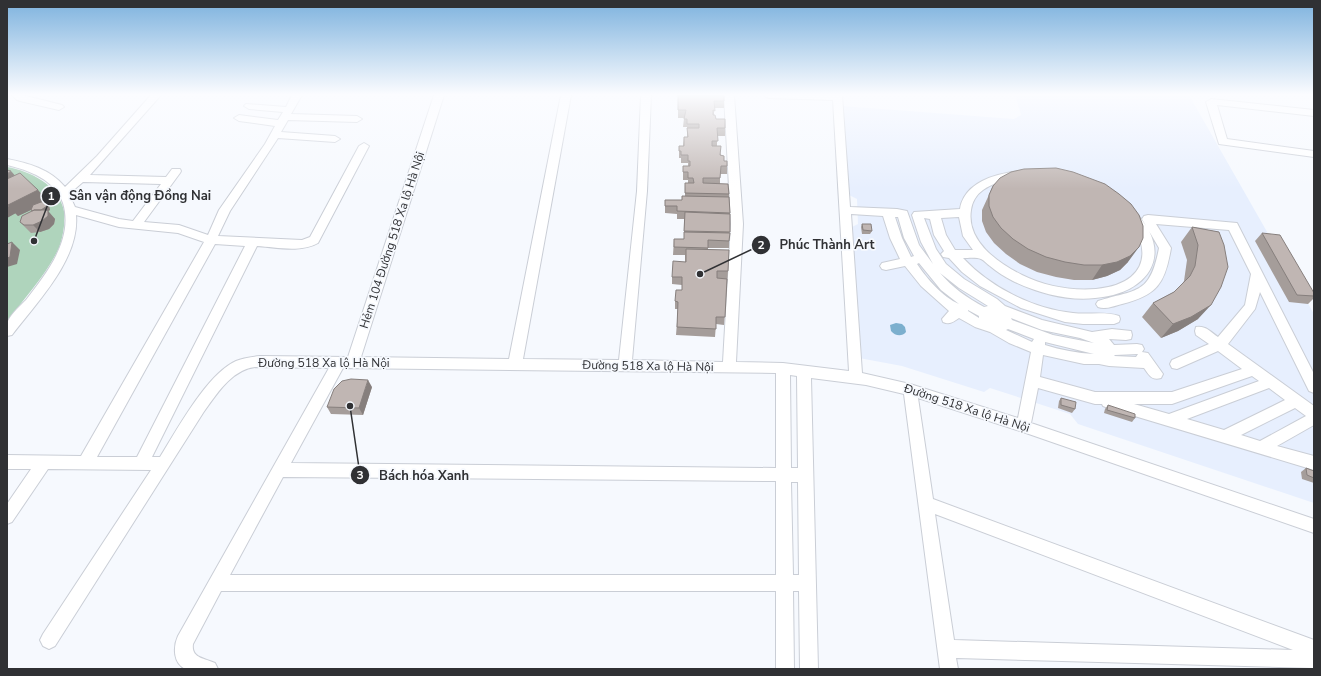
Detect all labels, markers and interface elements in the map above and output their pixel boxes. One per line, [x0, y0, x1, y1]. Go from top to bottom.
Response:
street label: Hẻm 104 Đường 518 Xa lộ Hà Nội [356, 150, 428, 330]
callout: Sân vận động Đồng Nai [41, 183, 219, 208]
text: Sân vận động Đồng Nai [69, 187, 211, 205]
text: 1 [47, 188, 55, 204]
callout: Phúc Thành Art [751, 232, 882, 257]
text: Phúc Thành Art [780, 236, 875, 254]
text: 2 [757, 237, 765, 253]
street label: Đường 518 Xa lộ Hà Nội [257, 355, 390, 371]
street label: Đường 518 Xa lộ Hà Nội [581, 357, 714, 375]
street label: Đường 518 Xa lộ Hà Nội [901, 380, 1032, 436]
callout: Bách hóa Xanh [350, 463, 477, 488]
text: 3 [356, 467, 364, 483]
text: Bách hóa Xanh [379, 467, 469, 485]

